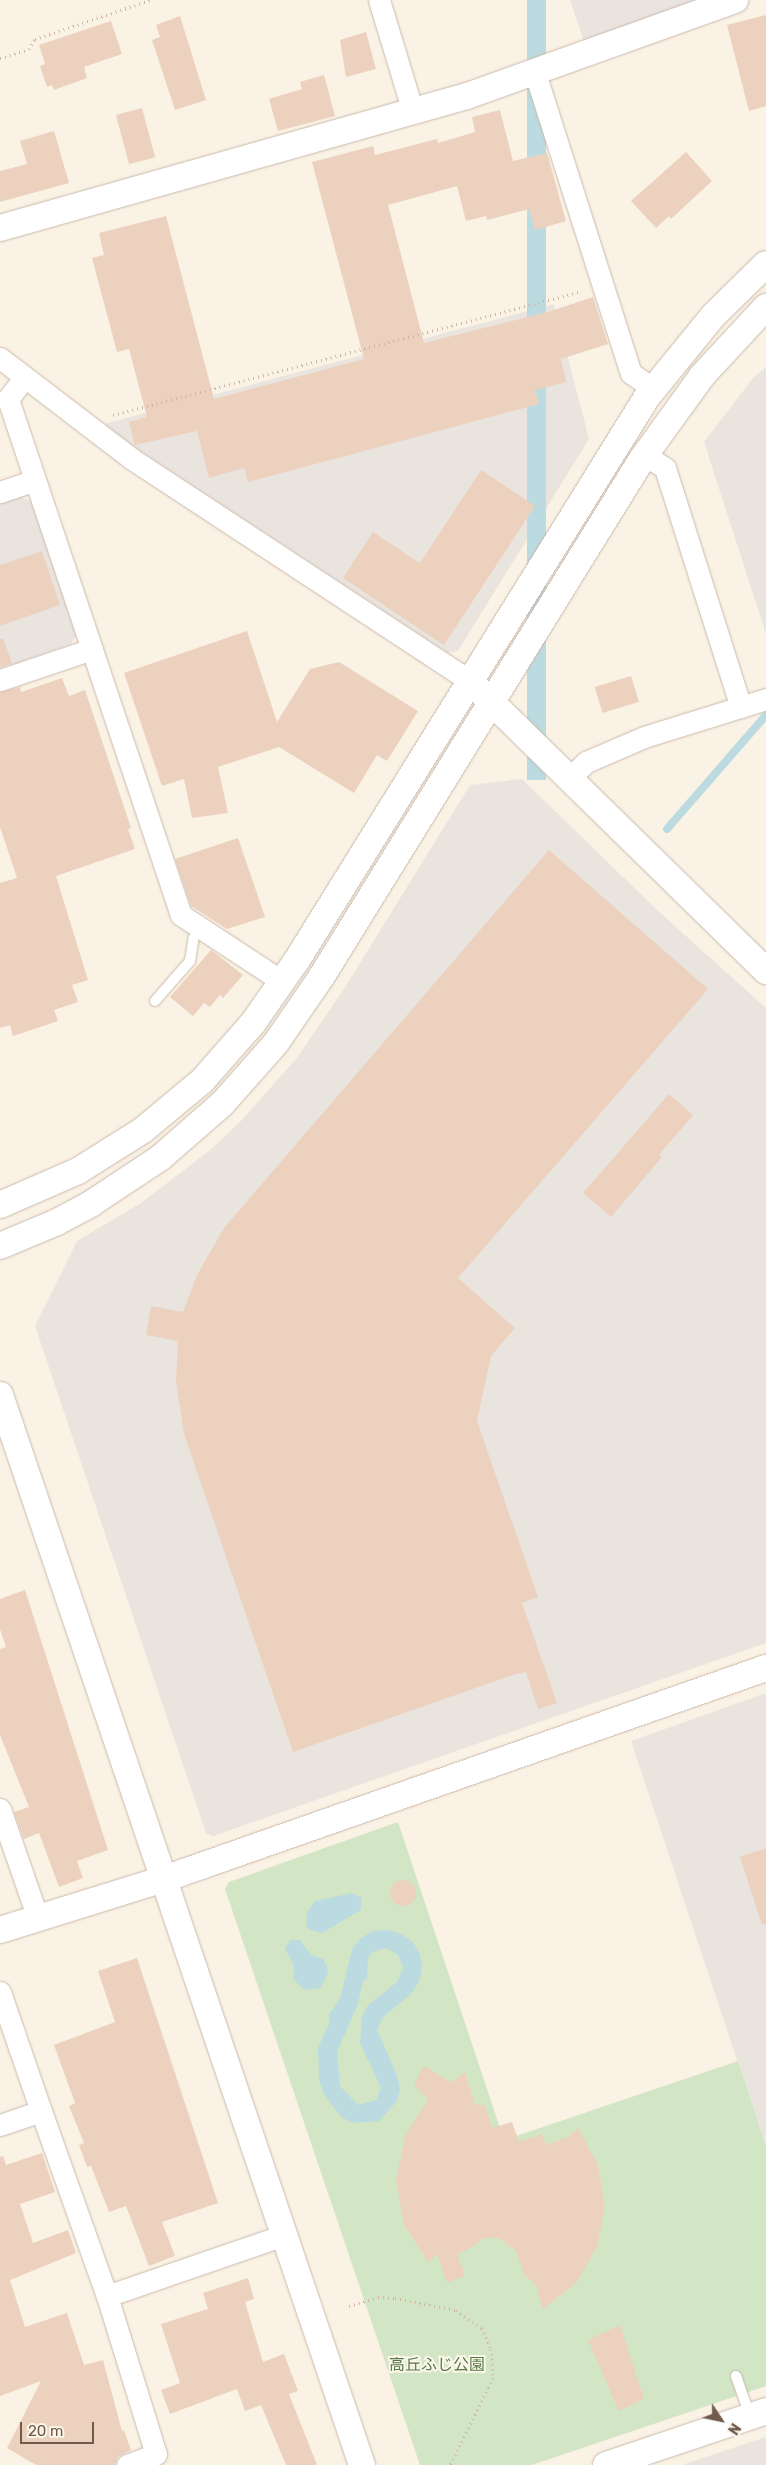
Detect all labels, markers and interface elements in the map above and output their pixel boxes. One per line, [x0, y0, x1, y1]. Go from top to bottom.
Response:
park label: 高丘ふじ公園 [389, 2355, 485, 2375]
north arrow [696, 2395, 746, 2445]
scale bar [22, 2412, 96, 2444]
text: N [724, 2420, 744, 2438]
text: 20 m [28, 2422, 63, 2440]

